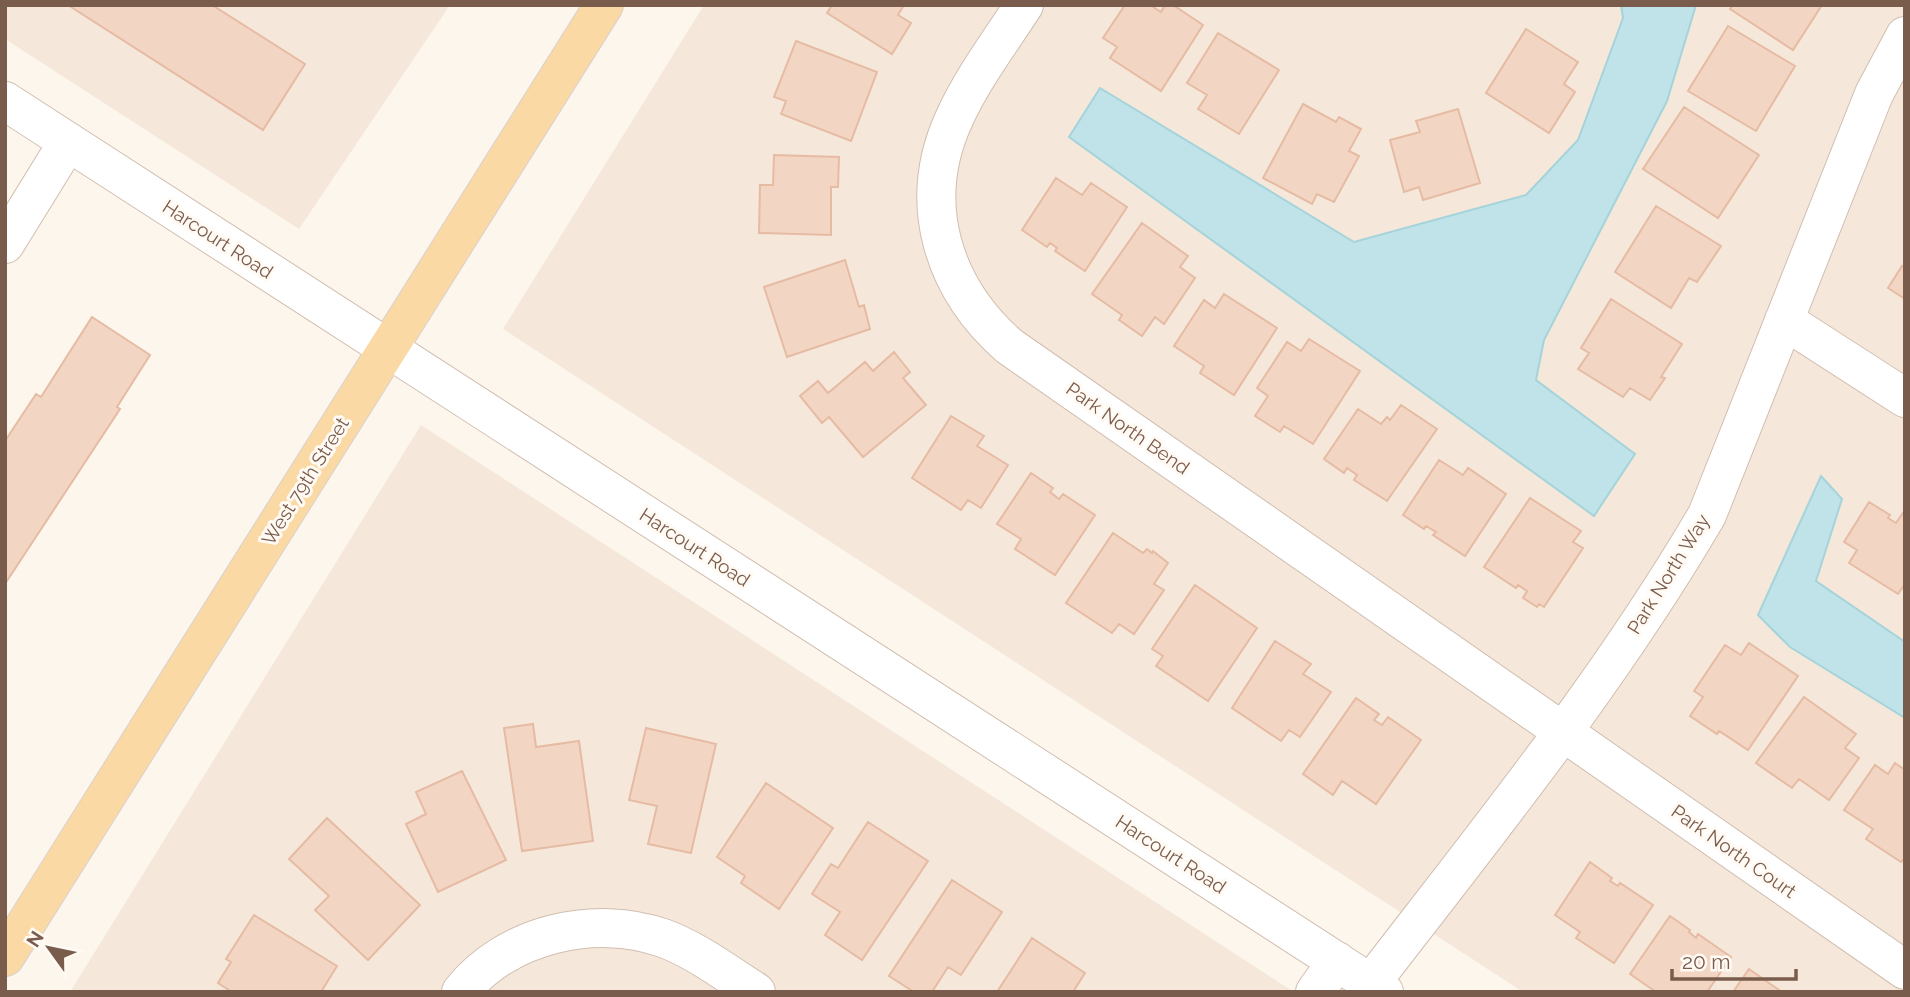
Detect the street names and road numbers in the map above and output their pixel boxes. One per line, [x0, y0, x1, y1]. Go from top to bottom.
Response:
street label: Harcourt Road [159, 195, 277, 283]
street label: Park North Bend [1062, 377, 1194, 479]
street label: West 79th Street [257, 413, 353, 549]
street label: Harcourt Road [636, 503, 754, 591]
street label: Park North Way [1622, 510, 1714, 638]
street label: Park North Court [1667, 800, 1801, 903]
street label: Harcourt Road [1112, 810, 1230, 898]

